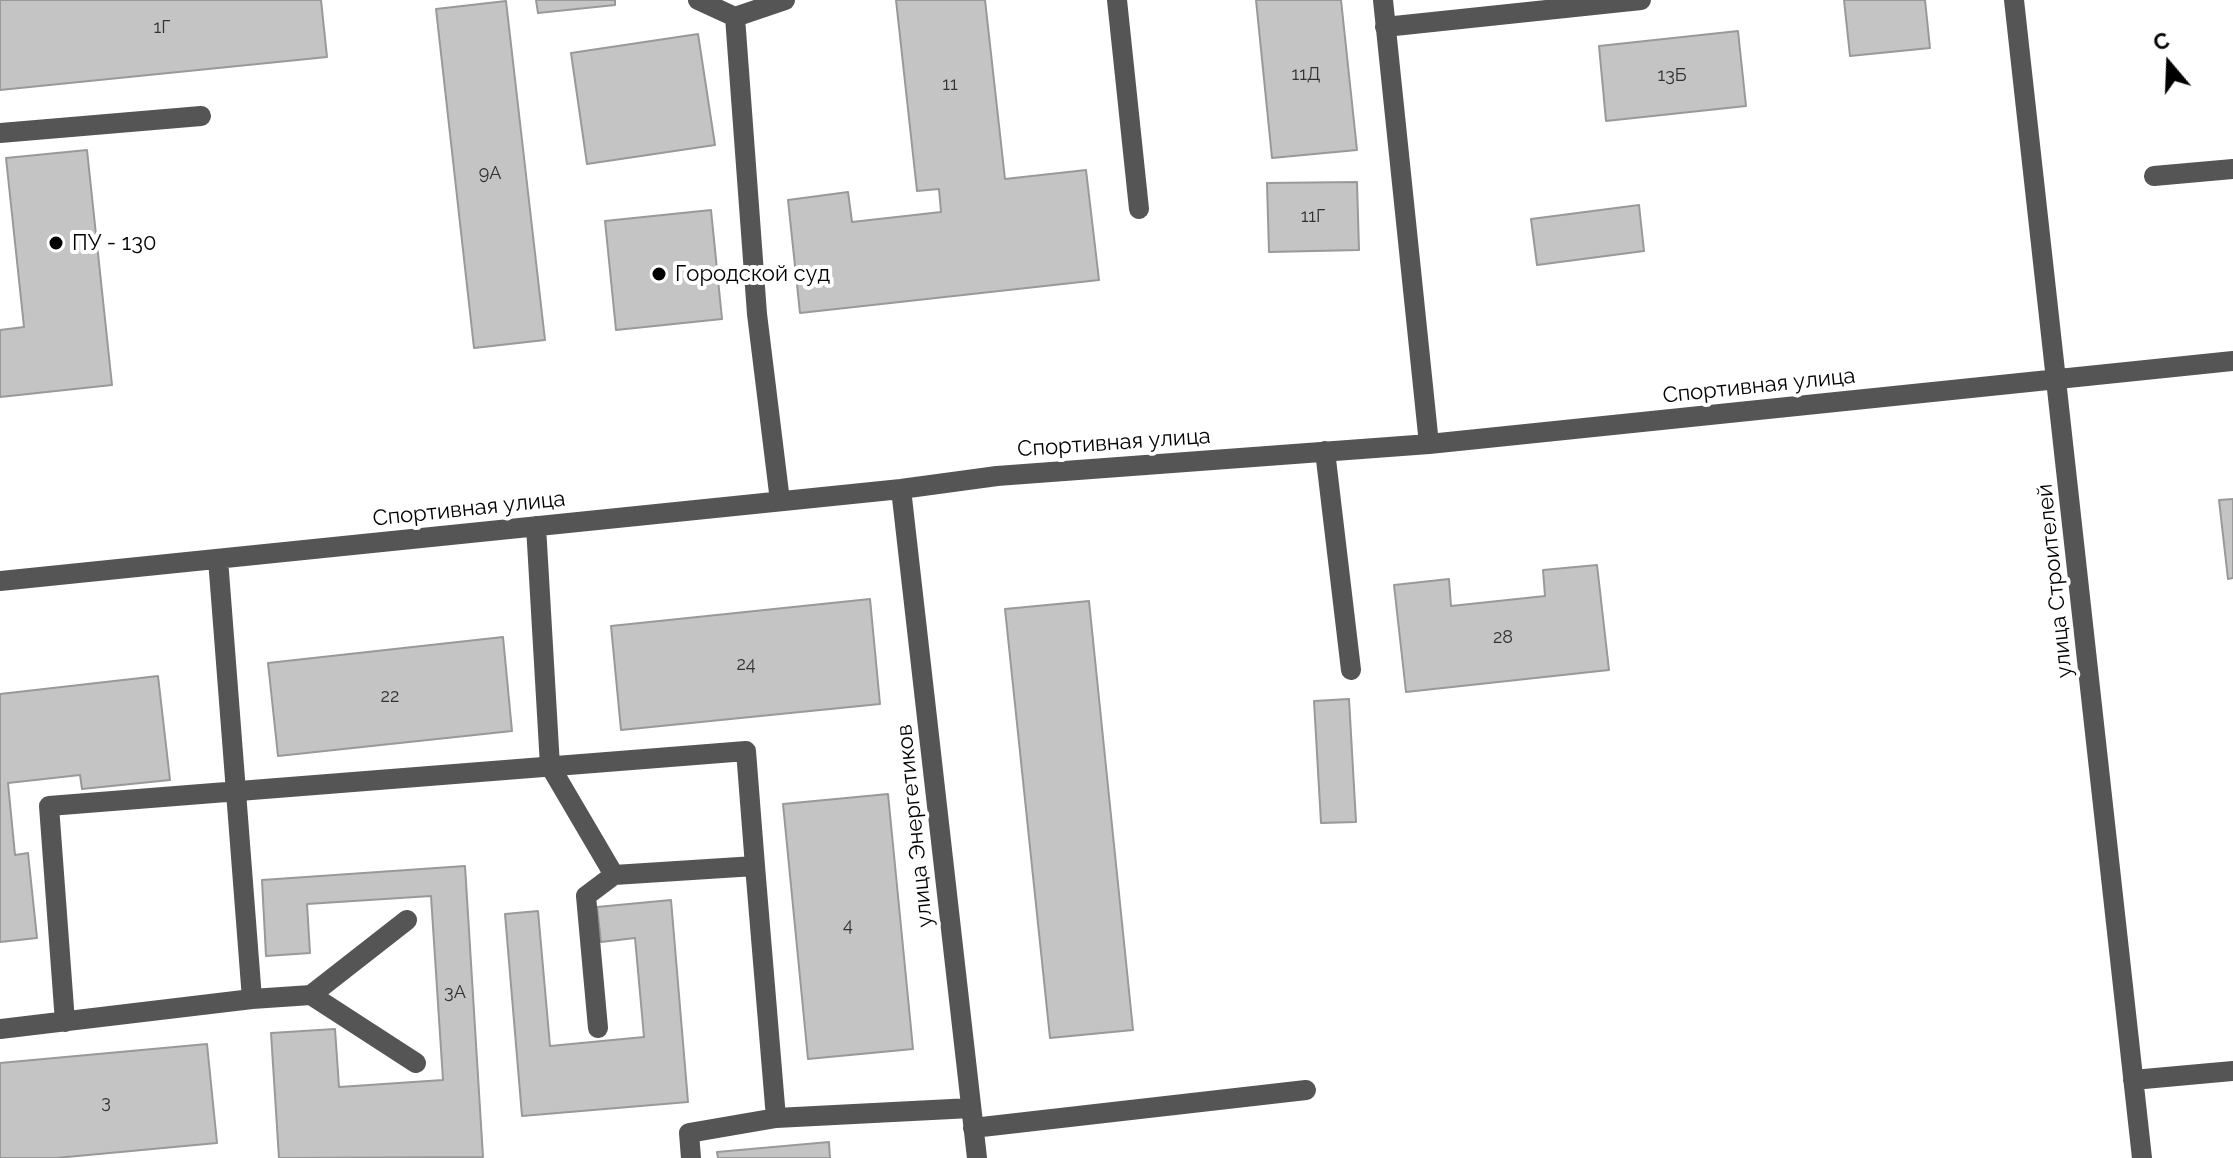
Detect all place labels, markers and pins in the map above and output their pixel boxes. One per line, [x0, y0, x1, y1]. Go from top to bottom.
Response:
place label: ПУ - 130 [72, 230, 156, 256]
marker: ПУ - 130 [47, 234, 65, 252]
place label: Городской суд [675, 261, 830, 287]
marker: Городской суд [650, 265, 668, 283]

